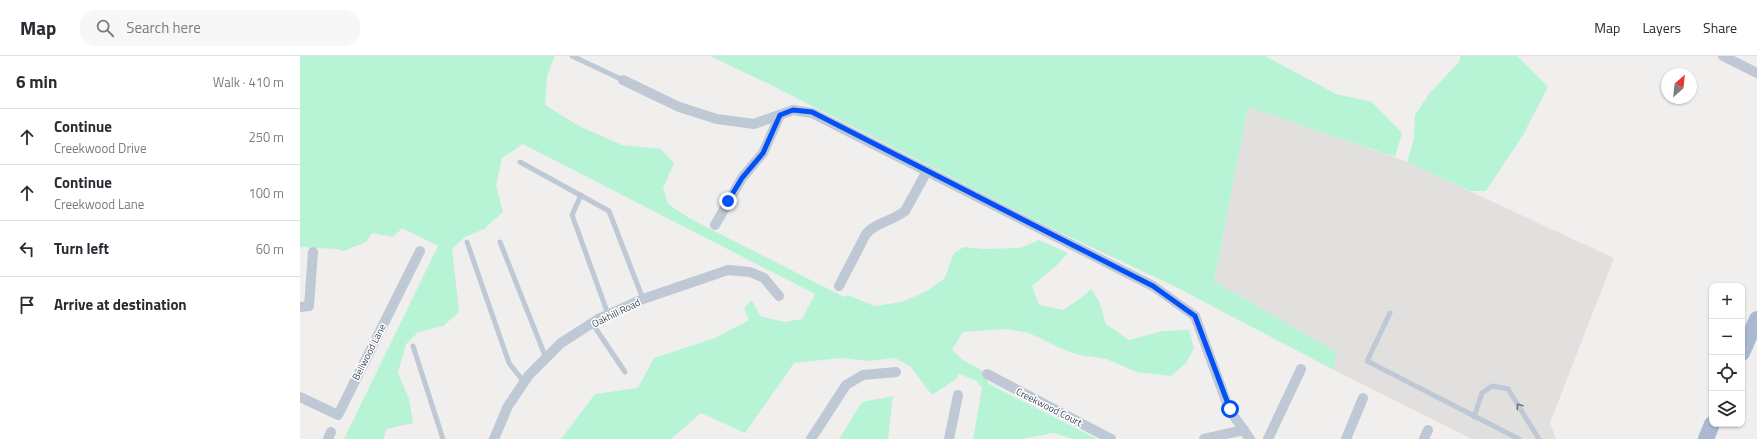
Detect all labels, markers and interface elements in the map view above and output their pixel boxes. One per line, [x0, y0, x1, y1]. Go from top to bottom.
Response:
search box [80, 10, 360, 46]
text: Map [20, 13, 56, 42]
text: Search here [126, 16, 201, 39]
icon: search [94, 17, 116, 39]
text: Map [1594, 17, 1620, 38]
text: Layers [1642, 17, 1681, 38]
text: Share [1703, 17, 1737, 38]
north arrow [1661, 68, 1697, 104]
text: 6 min [16, 69, 57, 95]
text: Walk · 410 m [213, 72, 284, 92]
text: Continue [54, 115, 112, 138]
icon: ahead [16, 126, 38, 148]
text: 250 m [248, 127, 284, 147]
text: Creekwood Drive [54, 138, 146, 158]
text: Continue [54, 171, 112, 194]
icon: ahead [16, 182, 38, 204]
text: 100 m [248, 183, 284, 203]
route end [719, 192, 737, 210]
text: Creekwood Lane [54, 194, 144, 214]
text: Turn left [54, 237, 109, 260]
icon: left [16, 238, 38, 260]
text: 60 m [256, 239, 284, 259]
map controls [1709, 283, 1745, 427]
button: + [1709, 283, 1745, 319]
text: Arrive at destination [54, 293, 187, 316]
icon: arrive [16, 294, 38, 316]
street label: Oakhill Road [589, 295, 643, 331]
button: − [1709, 319, 1745, 355]
street label: Bellwood Lane [348, 321, 390, 383]
button: locate [1709, 355, 1745, 391]
street label: Creekwood Court [1013, 384, 1085, 430]
button: layers [1709, 391, 1745, 427]
route start [1221, 400, 1239, 418]
one-way arrow [1516, 403, 1524, 410]

